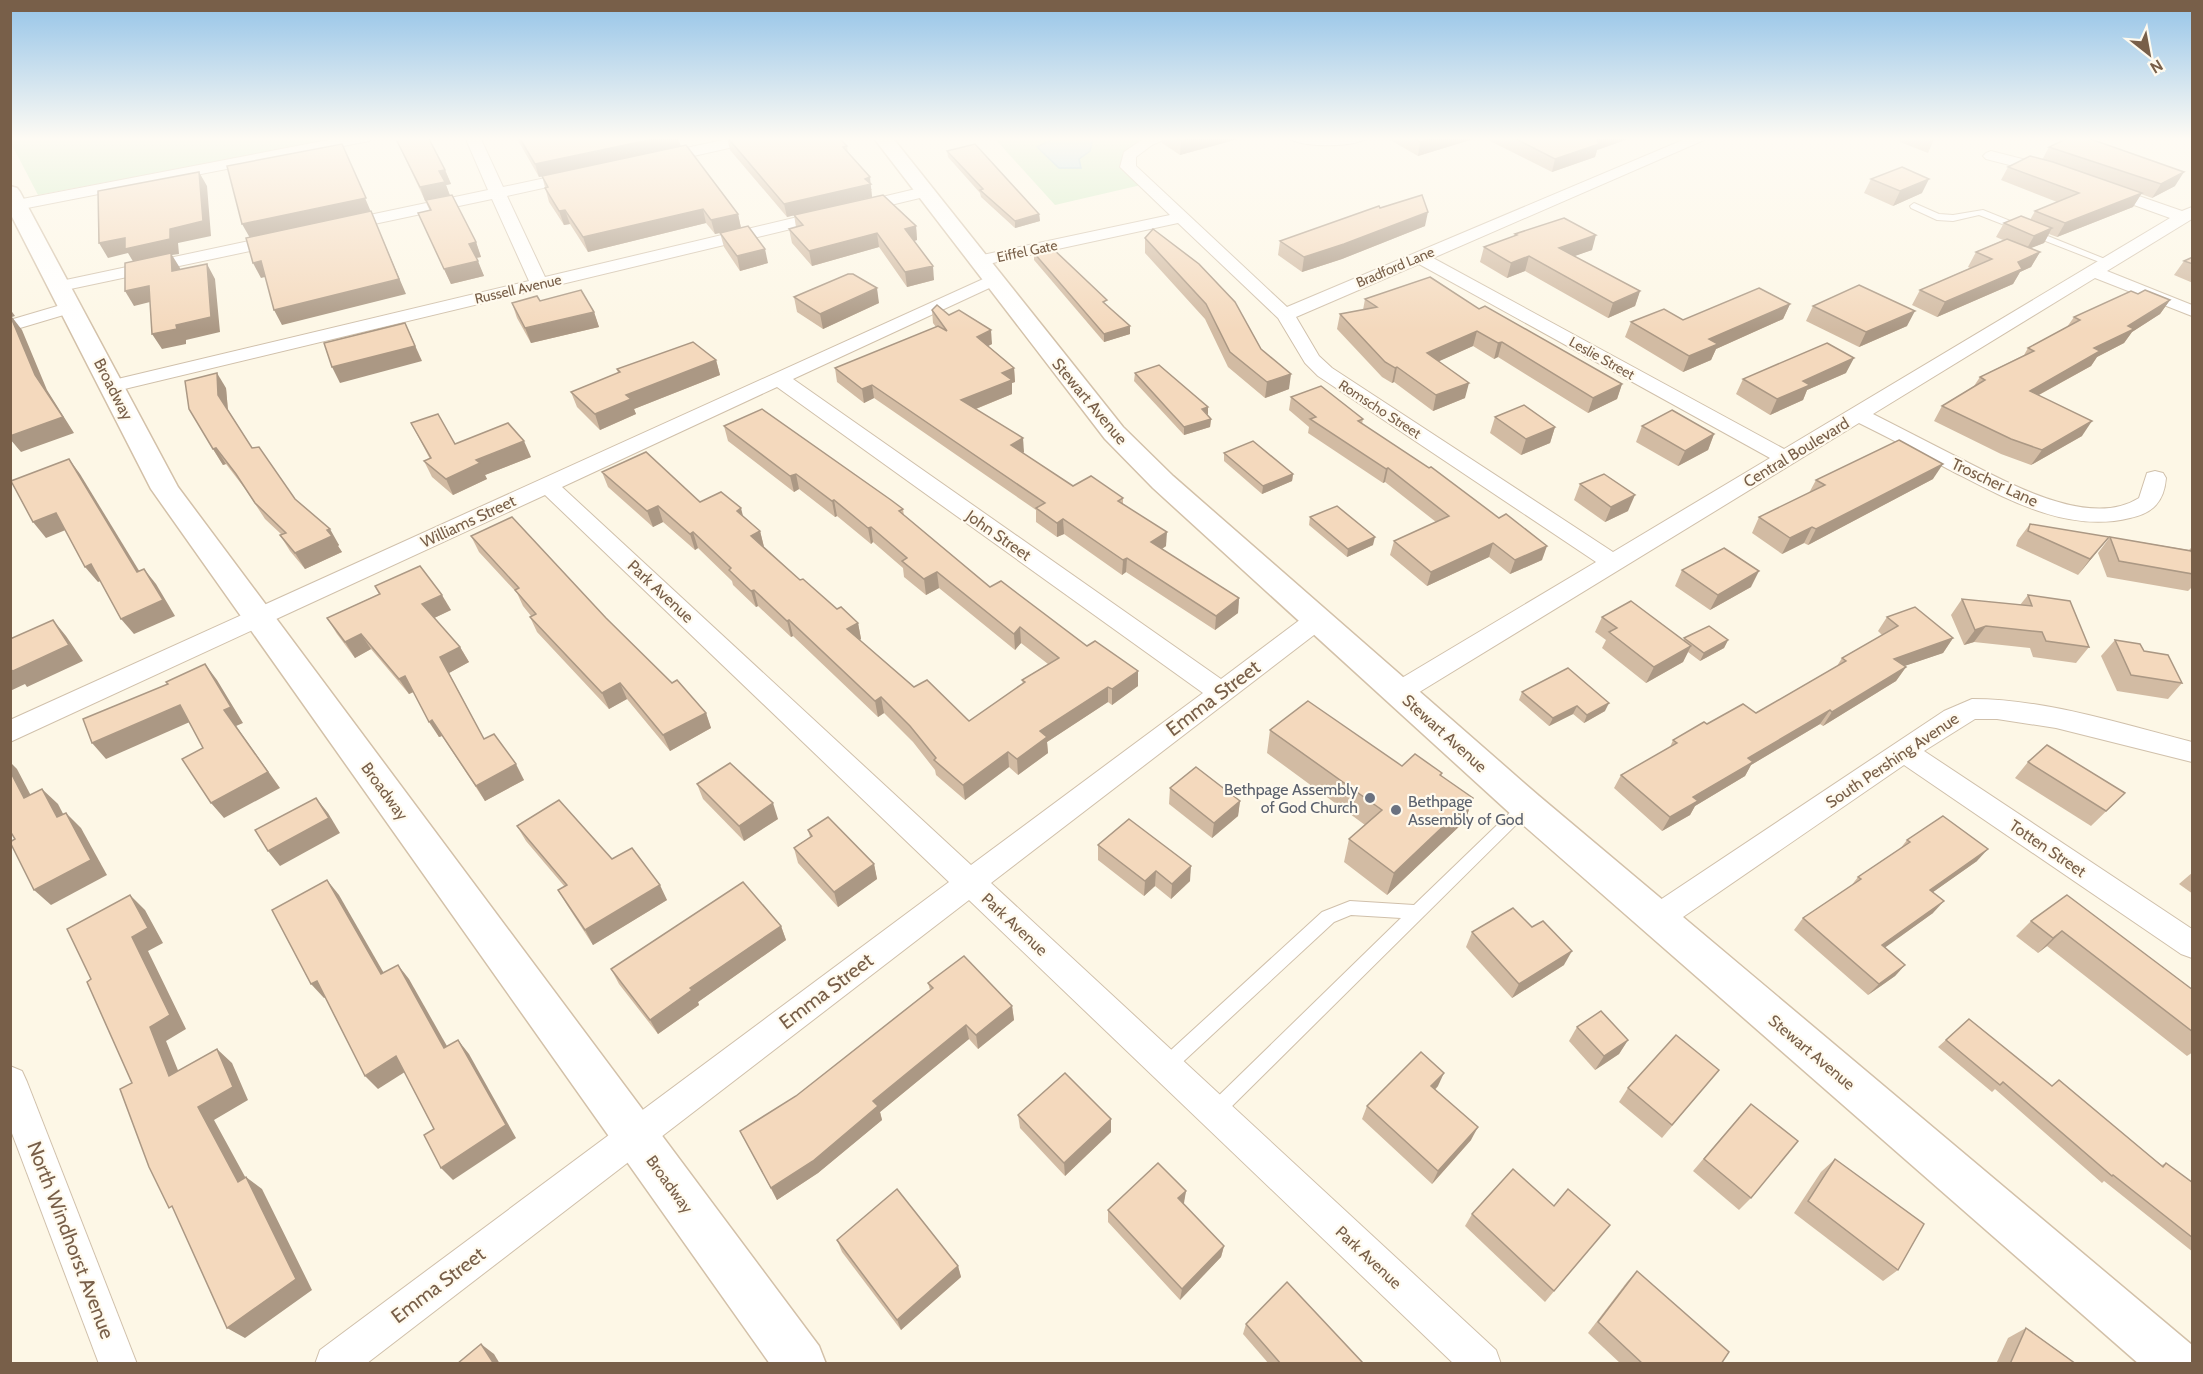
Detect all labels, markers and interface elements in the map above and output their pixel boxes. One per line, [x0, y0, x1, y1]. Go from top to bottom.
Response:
north arrow [2119, 24, 2179, 84]
text: N [2147, 55, 2166, 77]
street label: Eiffel Gate [995, 236, 1059, 266]
street label: Bradford Lane [1353, 242, 1437, 292]
street label: Russell Avenue [473, 270, 563, 308]
street label: Leslie Street [1566, 333, 1638, 384]
street label: Stewart Avenue [1048, 354, 1131, 448]
street label: Broadway [90, 355, 137, 423]
street label: Romscho Street [1335, 376, 1425, 442]
street label: Central Boulevard [1740, 413, 1852, 491]
street label: Troscher Lane [1949, 454, 2041, 511]
street label: Williams Street [418, 491, 519, 552]
street label: John Street [962, 506, 1035, 565]
street label: Park Avenue [624, 556, 698, 627]
street label: Emma Street [1161, 655, 1265, 741]
street label: Stewart Avenue [1399, 691, 1491, 776]
street label: South Pershing Avenue [1822, 709, 1962, 812]
street label: Broadway [357, 759, 412, 824]
place label: Bethpage Assembly of God Church [1224, 780, 1358, 817]
marker: Bethpage Assembly of God Church [1363, 791, 1377, 805]
place label: Bethpage Assembly of God [1408, 792, 1524, 829]
marker: Bethpage Assembly of God [1389, 803, 1403, 817]
street label: Totten Street [2006, 816, 2090, 881]
street label: Park Avenue [978, 889, 1052, 960]
street label: Emma Street [774, 948, 878, 1034]
street label: Stewart Avenue [1765, 1011, 1859, 1094]
street label: North Windhorst Avenue [22, 1138, 120, 1342]
street label: Broadway [642, 1152, 697, 1217]
street label: Park Avenue [1332, 1222, 1406, 1293]
street label: Emma Street [386, 1242, 490, 1328]

